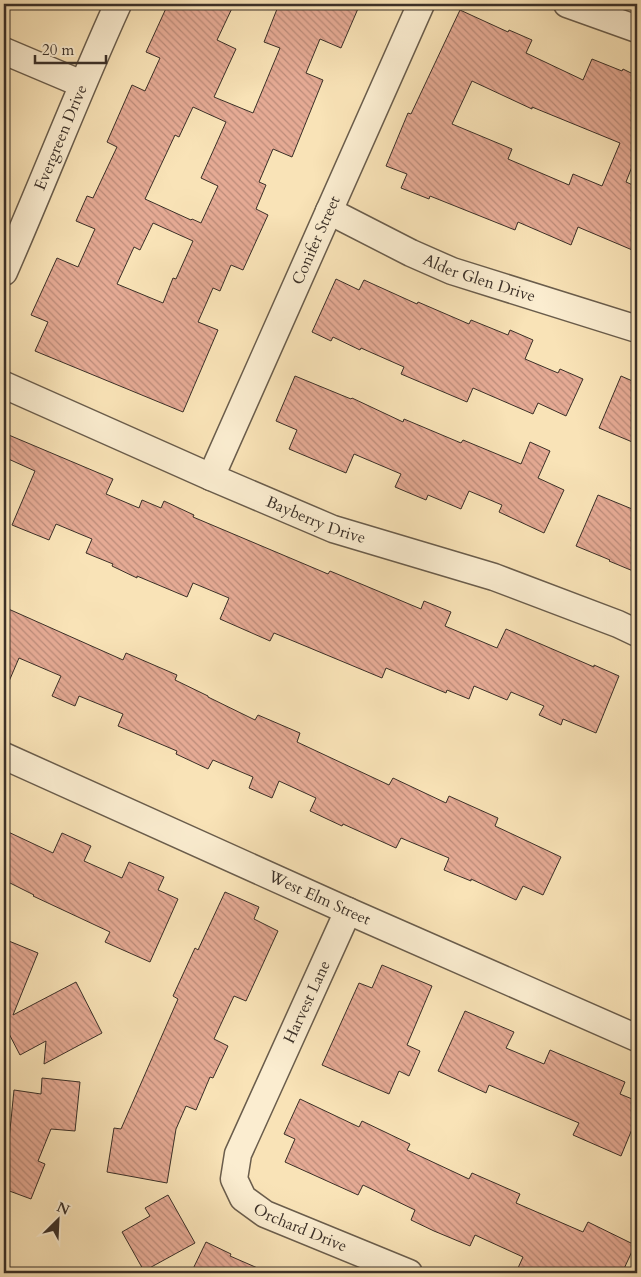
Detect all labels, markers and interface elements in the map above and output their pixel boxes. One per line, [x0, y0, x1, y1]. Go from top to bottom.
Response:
scale bar [35, 32, 106, 64]
text: 20 m [42, 40, 74, 60]
street label: Evergreen Drive [29, 81, 93, 194]
street label: Conifer Street [287, 192, 345, 288]
street label: Alder Glen Drive [420, 249, 538, 307]
street label: Bayberry Drive [263, 491, 368, 549]
street label: West Elm Street [264, 865, 374, 931]
street label: Harvest Lane [278, 957, 336, 1047]
north arrow [32, 1194, 82, 1244]
text: N [54, 1197, 73, 1220]
street label: Orchard Drive [249, 1198, 350, 1257]

